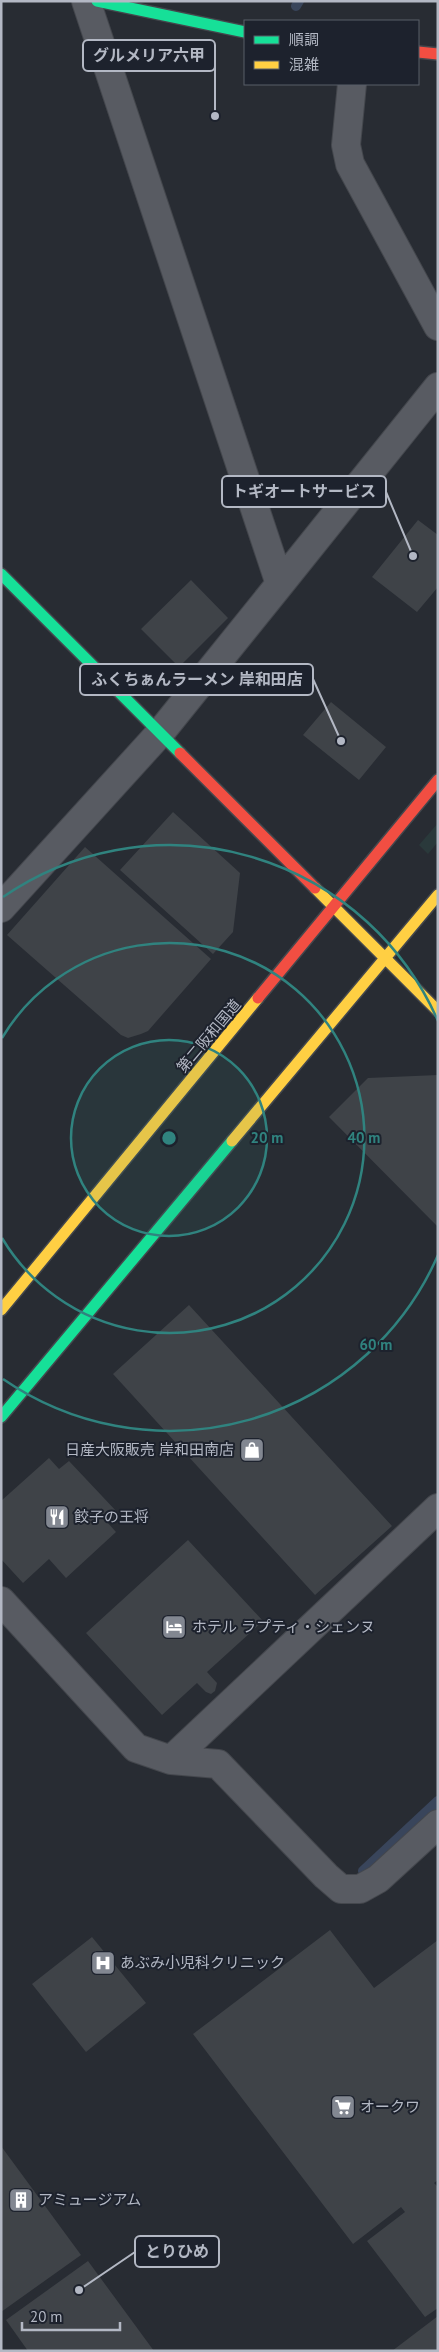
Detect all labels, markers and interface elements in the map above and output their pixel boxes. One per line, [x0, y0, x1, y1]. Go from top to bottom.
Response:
legend [244, 20, 419, 85]
text: 順調 [289, 30, 319, 49]
callout: グルメリア六甲 [83, 40, 215, 71]
text: グルメリア六甲 [93, 45, 205, 65]
text: 混雑 [289, 55, 319, 74]
callout: トギオートサービス [222, 476, 386, 507]
text: トギオートサービス [232, 481, 376, 501]
callout: ふくちぁんラーメン 岸和田店 [80, 664, 313, 695]
text: ふくちぁんラーメン 岸和田店 [91, 669, 303, 689]
street label: 第二阪和国道 [172, 995, 245, 1076]
text: 20 m [251, 1128, 283, 1147]
text: 40 m [348, 1128, 380, 1147]
centre of rings [160, 1129, 178, 1147]
text: 60 m [360, 1335, 392, 1354]
shop icon: 日産大阪販売 岸和田南店 [239, 1437, 265, 1463]
place label: 日産大阪販売 岸和田南店 [65, 1440, 234, 1459]
restaurant icon: 餃子の王将 [44, 1504, 70, 1530]
place label: 餃子の王将 [74, 1507, 149, 1526]
hotel icon: ホテル ラプティ・シェンヌ [161, 1614, 187, 1640]
place label: ホテル ラプティ・シェンヌ [192, 1617, 375, 1636]
hospital icon: あぶみ小児科クリニック [90, 1950, 116, 1976]
place label: あぶみ小児科クリニック [120, 1953, 285, 1972]
supermarket icon: オークワ [330, 2094, 356, 2120]
place label: オークワ [360, 2097, 420, 2116]
building icon: アミュージアム [8, 2187, 34, 2213]
place label: アミュージアム [38, 2190, 141, 2209]
callout: とりひめ [135, 2236, 219, 2267]
text: とりひめ [145, 2241, 209, 2261]
scale bar [22, 2300, 120, 2332]
text: 20 m [30, 2307, 63, 2326]

